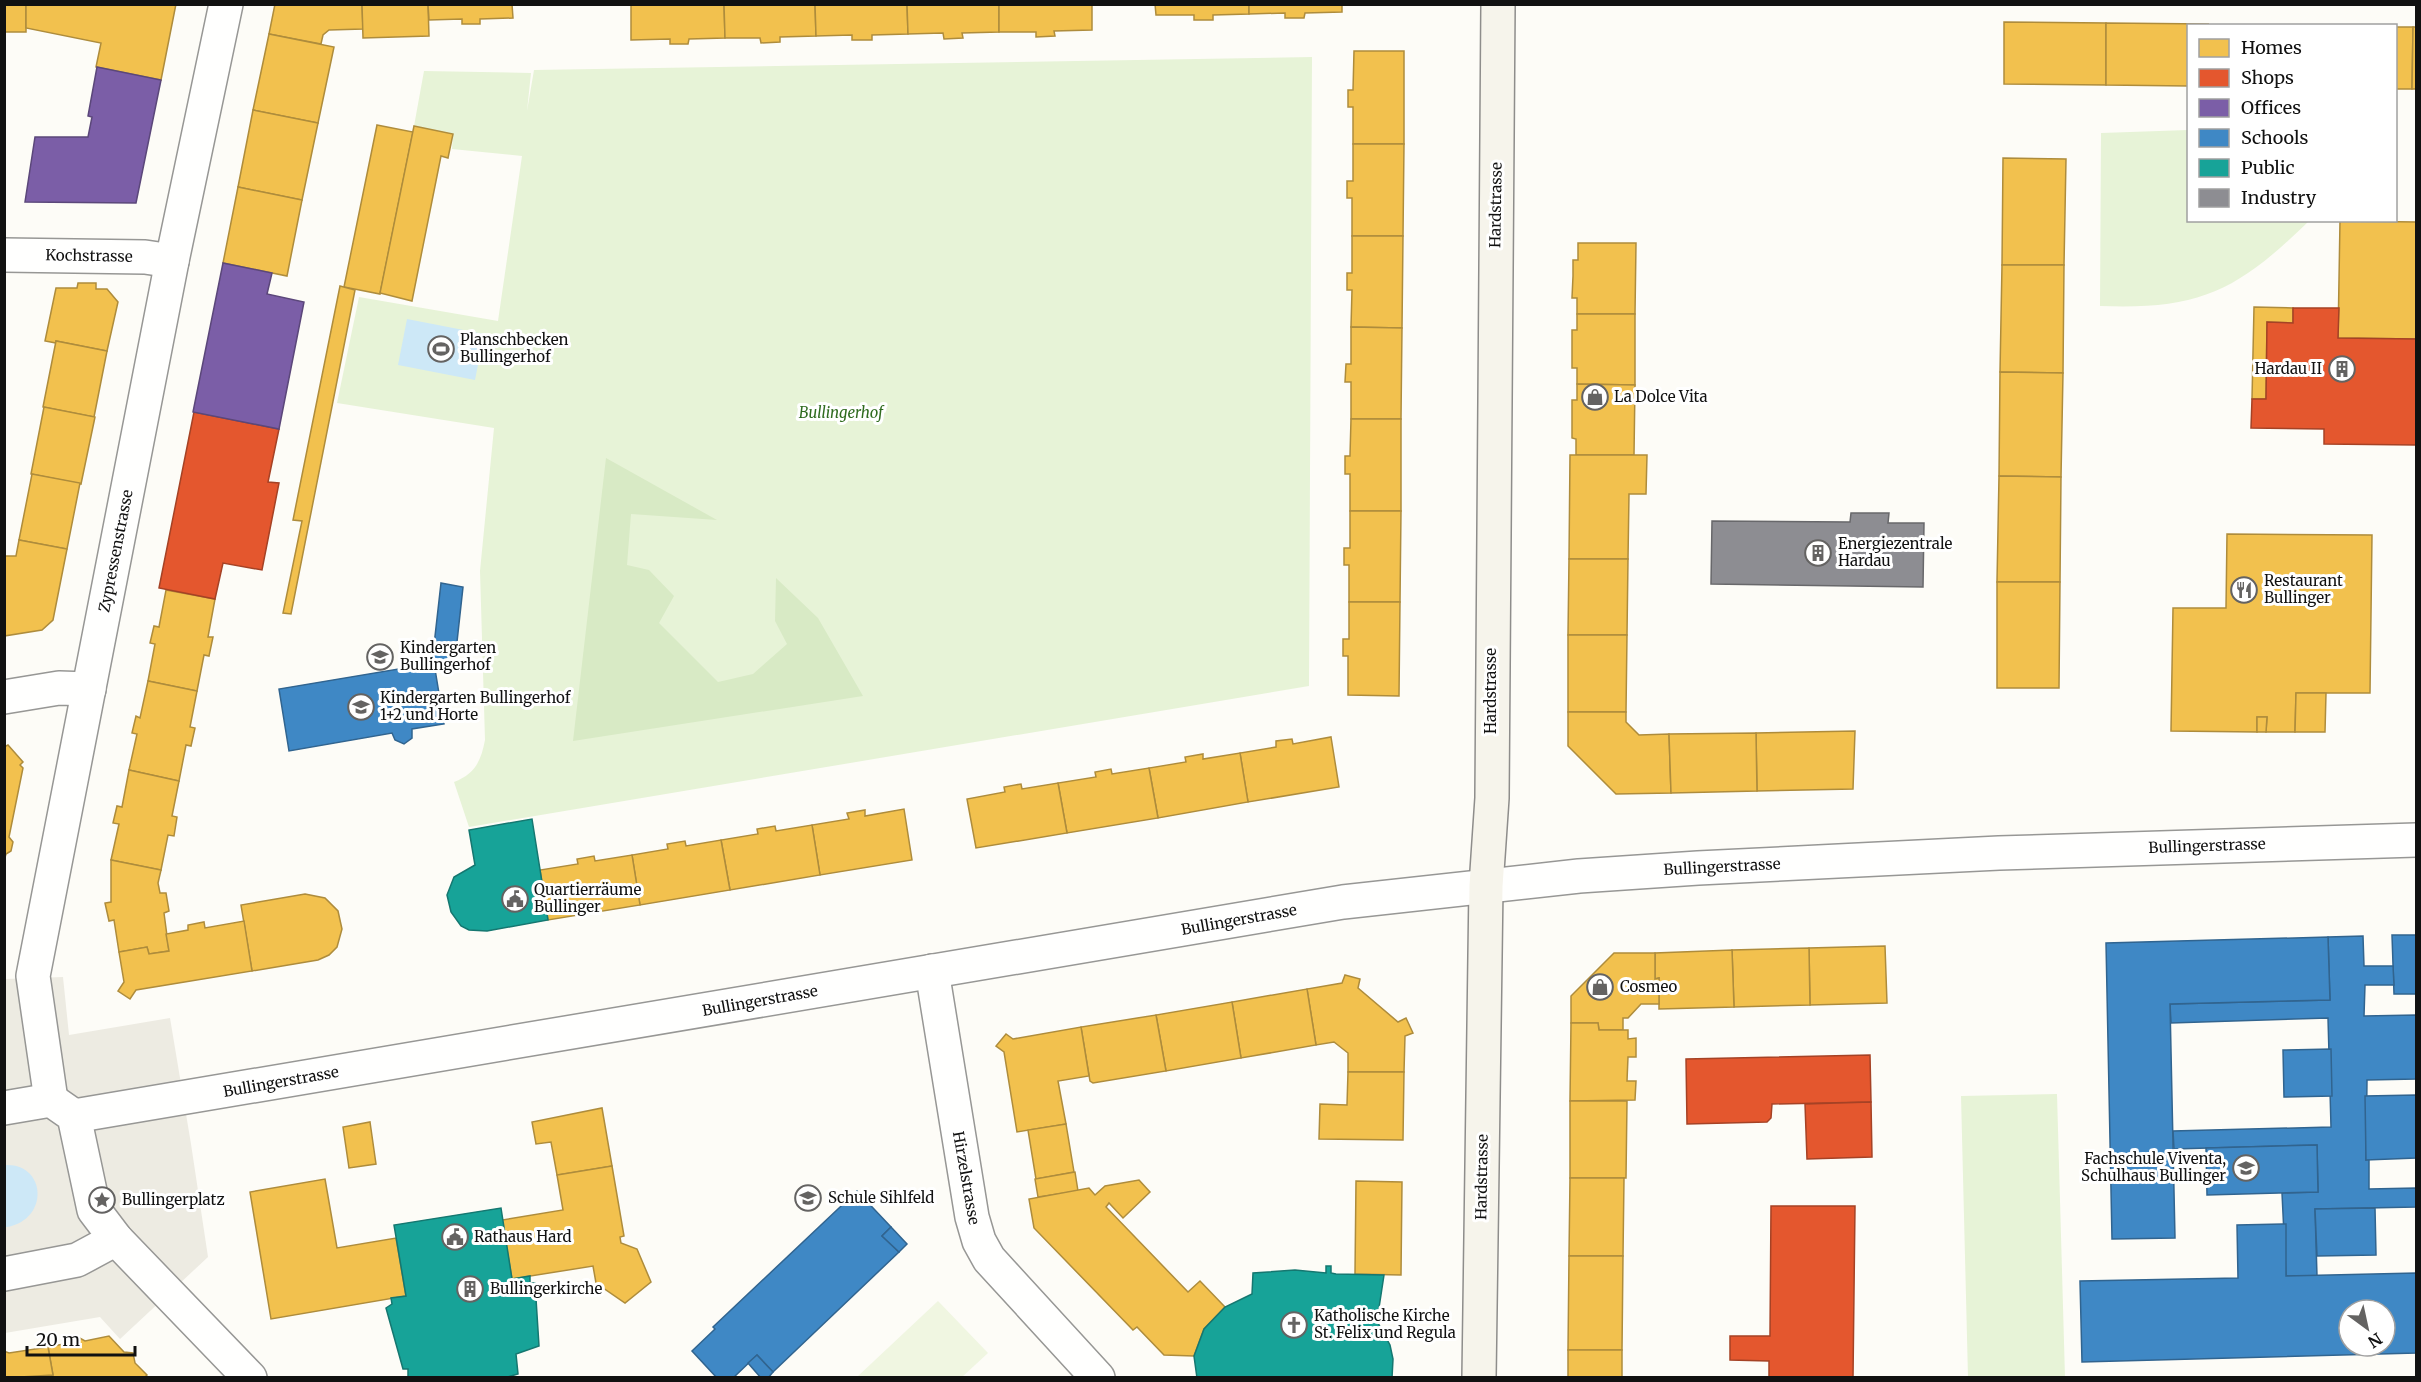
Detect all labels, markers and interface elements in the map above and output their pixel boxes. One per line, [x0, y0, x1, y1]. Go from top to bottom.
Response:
legend [2187, 24, 2397, 222]
text: Homes [2241, 36, 2302, 59]
text: Shops [2241, 66, 2294, 89]
text: Offices [2241, 96, 2301, 119]
text: Schools [2241, 126, 2309, 149]
text: Public [2241, 156, 2295, 179]
street label: Hardstrasse [1485, 162, 1506, 248]
text: Industry [2241, 186, 2317, 209]
street label: Kochstrasse [45, 245, 133, 266]
place label: Planschbecken Bullingerhof [460, 330, 568, 366]
sports icon: Planschbecken Bullingerhof [426, 334, 456, 364]
building icon: Hardau II [2327, 354, 2357, 384]
place label: Hardau II [2255, 359, 2322, 378]
shop icon: La Dolce Vita [1580, 382, 1610, 412]
place label: La Dolce Vita [1614, 387, 1708, 406]
park label: Bullingerhof [799, 403, 885, 422]
street label: Zypressenstrasse [94, 488, 137, 614]
place label: Energiezentrale Hardau [1838, 534, 1953, 570]
building icon: Energiezentrale Hardau [1803, 538, 1833, 568]
place label: Restaurant Bullinger [2264, 571, 2343, 607]
restaurant icon: Restaurant Bullinger [2229, 575, 2259, 605]
place label: Kindergarten Bullingerhof [400, 638, 496, 674]
school or university icon: Kindergarten Bullingerhof [365, 642, 395, 672]
street label: Hardstrasse [1481, 648, 1500, 734]
place label: Kindergarten Bullingerhof 1+2 und Horte [380, 688, 572, 724]
school or university icon: Kindergarten Bullingerhof 1+2 und Horte [346, 692, 376, 722]
street label: Bullingerstrasse [2148, 834, 2266, 857]
street label: Bullingerstrasse [1663, 854, 1781, 879]
place label: Quartierräume Bullinger [534, 880, 641, 916]
public building icon: Quartierräume Bullinger [500, 884, 530, 914]
street label: Bullingerstrasse [1180, 900, 1298, 939]
shop icon: Cosmeo [1585, 972, 1615, 1002]
place label: Cosmeo [1620, 977, 1678, 996]
street label: Bullingerstrasse [701, 981, 819, 1020]
street label: Bullingerstrasse [222, 1062, 340, 1101]
street label: Hirzelstrasse [949, 1130, 984, 1226]
street label: Hardstrasse [1471, 1134, 1492, 1220]
place label: Fachschule Viventa, Schulhaus Bullinger [2081, 1149, 2226, 1185]
school or university icon: Fachschule Viventa, Schulhaus Bullinger [2231, 1153, 2261, 1183]
school or university icon: Schule Sihlfeld [793, 1183, 823, 1213]
place icon: Bullingerplatz [87, 1185, 117, 1215]
place label: Schule Sihlfeld [828, 1188, 934, 1207]
place label: Bullingerplatz [122, 1190, 225, 1209]
public building icon: Rathaus Hard [440, 1222, 470, 1252]
place label: Rathaus Hard [474, 1227, 572, 1246]
building icon: Bullingerkirche [455, 1274, 485, 1304]
place label: Bullingerkirche [490, 1279, 603, 1298]
north arrow [2337, 1298, 2397, 1358]
place label: Katholische Kirche St. Felix und Regula [1314, 1306, 1456, 1342]
church icon: Katholische Kirche St. Felix und Regula [1279, 1310, 1309, 1340]
scale bar [27, 1319, 135, 1357]
text: 20 m [36, 1328, 80, 1351]
text: N [2364, 1329, 2386, 1353]

